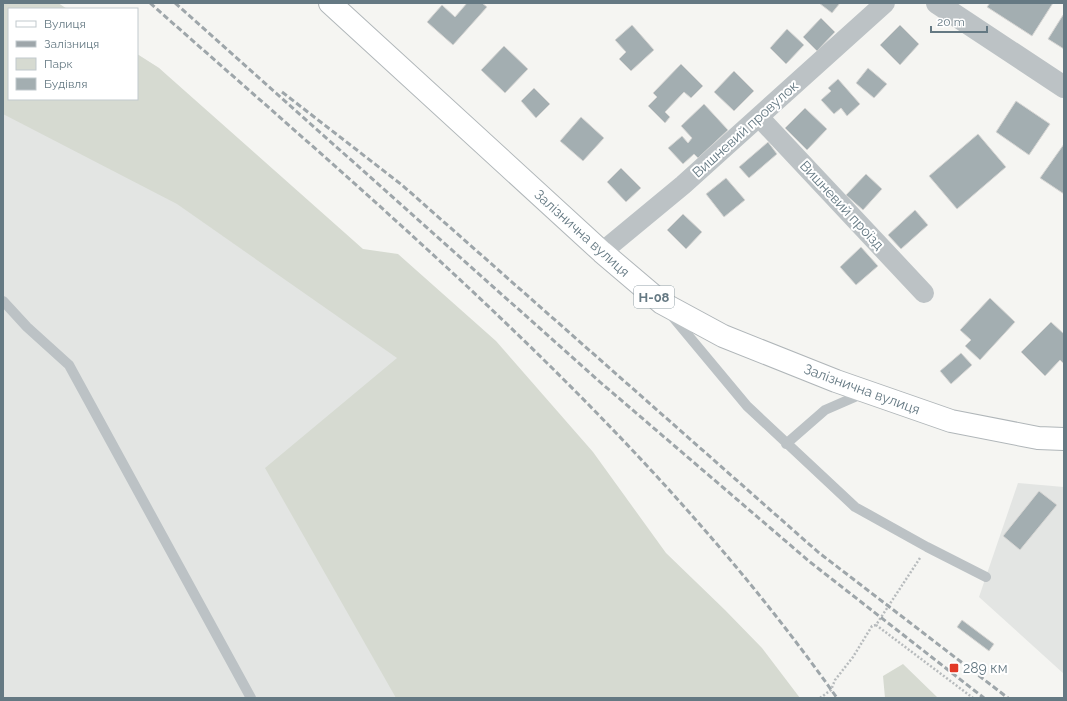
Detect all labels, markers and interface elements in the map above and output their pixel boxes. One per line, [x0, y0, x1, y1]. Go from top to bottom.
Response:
legend [8, 8, 138, 100]
scale bar [931, 8, 987, 34]
text: 20 m [937, 15, 965, 29]
text: Вулиця [44, 17, 86, 31]
text: Залізниця [44, 37, 99, 51]
text: Парк [44, 57, 73, 71]
text: Будівля [44, 77, 87, 91]
street label: Вишневий провулок [689, 77, 801, 181]
street label: Вишневий проїзд [797, 157, 887, 253]
street label: Залізнична вулиця [531, 186, 633, 280]
road number: Н-08 [634, 286, 674, 308]
street label: Залізнична вулиця [802, 361, 922, 417]
place label: 289 км [963, 660, 1007, 676]
marker: 289 км [948, 662, 960, 674]

